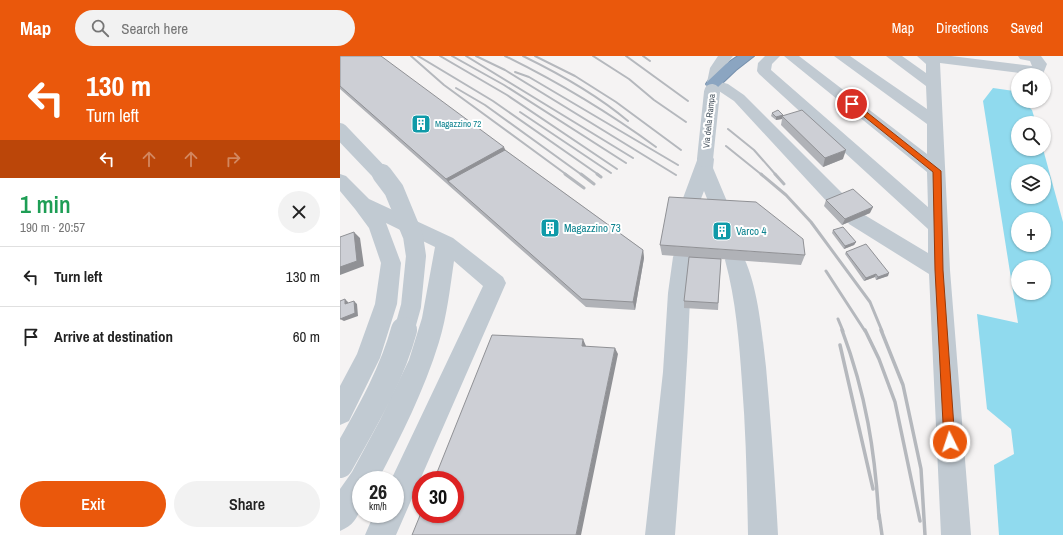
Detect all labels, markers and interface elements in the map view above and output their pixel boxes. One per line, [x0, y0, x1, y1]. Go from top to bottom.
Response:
search box [75, 10, 355, 46]
text: Map [20, 15, 51, 41]
icon: search [89, 17, 111, 39]
text: Search here [121, 18, 188, 39]
text: Map [892, 19, 914, 37]
text: Directions [936, 19, 988, 37]
text: Saved [1010, 19, 1043, 37]
text: 130 m [86, 67, 151, 105]
map controls [1011, 68, 1051, 300]
button: sound [1011, 68, 1051, 108]
icon: left [20, 72, 72, 124]
pin [835, 87, 869, 121]
street label: Via della Rampa [700, 93, 718, 149]
icon: arrive [841, 93, 863, 115]
text: Turn left [86, 103, 139, 128]
building icon: Magazzino 72 [410, 113, 432, 135]
button: search [1011, 116, 1051, 156]
place label: Magazzino 72 [435, 118, 481, 130]
icon: left [96, 148, 118, 170]
icon: ahead [138, 148, 160, 170]
icon: ahead [180, 148, 202, 170]
icon: right [222, 148, 244, 170]
button: layers [1011, 164, 1051, 204]
text: 1 min [20, 188, 71, 220]
button: close [278, 191, 320, 233]
button: + [1011, 212, 1051, 252]
building icon: Magazzino 73 [539, 217, 561, 239]
text: 190 m · 20:57 [20, 219, 85, 236]
building icon: Varco 4 [711, 220, 733, 242]
place label: Magazzino 73 [564, 221, 621, 235]
place label: Varco 4 [736, 224, 766, 238]
button: − [1011, 260, 1051, 300]
icon: left [20, 266, 42, 288]
text: Turn left [54, 266, 102, 287]
text: 130 m [286, 266, 320, 287]
icon: arrive [20, 326, 42, 348]
text: Arrive at destination [54, 326, 173, 347]
text: 60 m [293, 326, 320, 347]
position arrow [929, 421, 971, 463]
speed limit sign: 30 [412, 471, 464, 523]
text: 26 [369, 478, 387, 505]
button: Exit [20, 481, 166, 527]
button: Share [174, 481, 320, 527]
text: km/h [369, 500, 387, 513]

